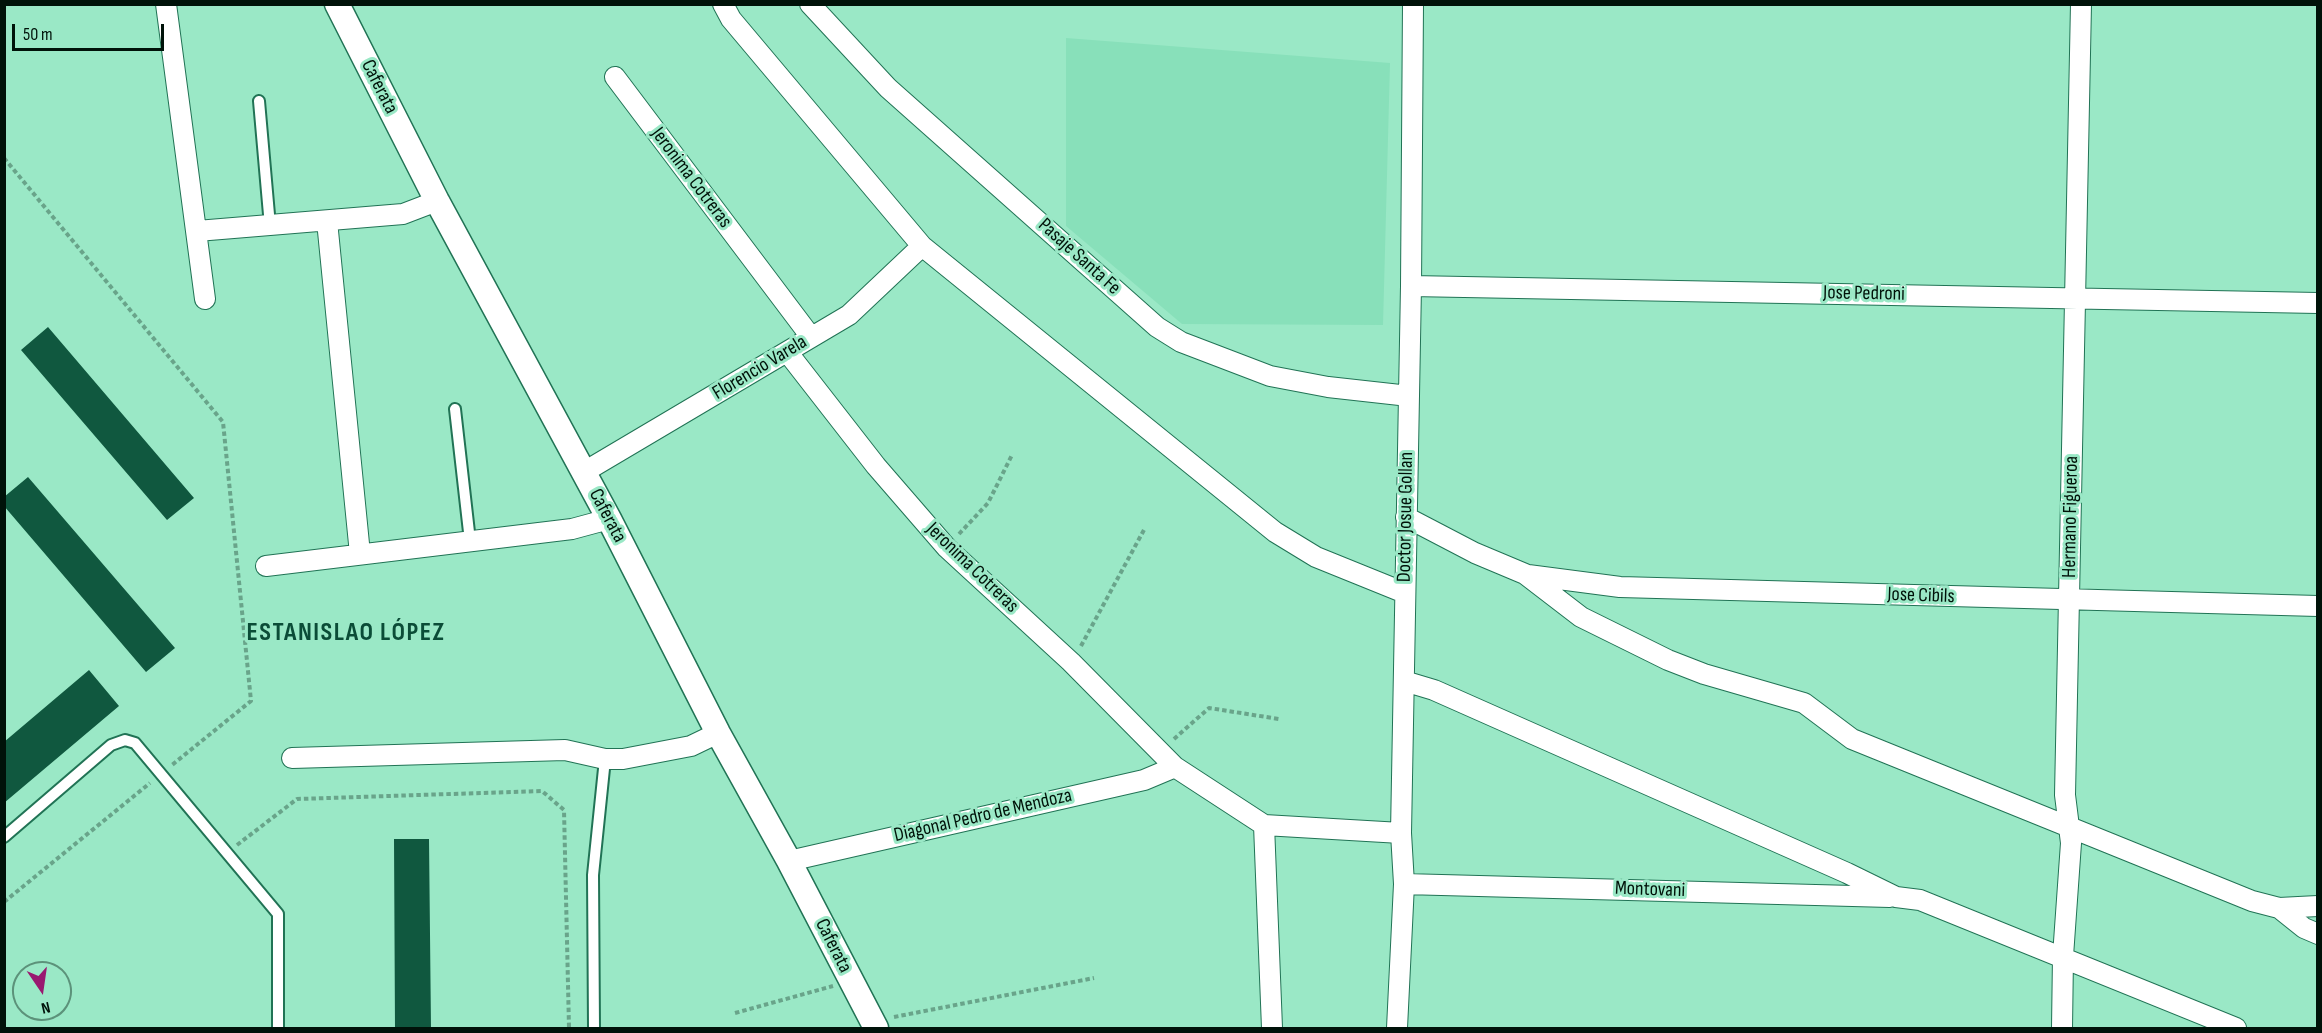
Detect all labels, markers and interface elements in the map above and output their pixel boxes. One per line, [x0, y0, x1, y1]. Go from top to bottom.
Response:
scale bar [15, 12, 166, 50]
text: 50 m [23, 24, 53, 45]
street label: Caferata [355, 56, 403, 118]
street label: Jeronima Cotreras [645, 123, 737, 233]
street label: Pasaje Santa Fe [1033, 214, 1125, 300]
street label: Jose Pedroni [1823, 281, 1905, 307]
street label: Florencio Varela [708, 330, 812, 406]
street label: Doctor Josue Gollan [1393, 452, 1419, 582]
street label: Hermano Figueroa [2058, 456, 2084, 578]
street label: Caferata [583, 485, 631, 547]
street label: Jeronima Cotreras [921, 518, 1023, 618]
street label: Jose Cibils [1887, 583, 1955, 609]
district label: ESTANISLAO LÓPEZ [247, 617, 445, 649]
street label: Diagonal Pedro de Mendoza [892, 784, 1074, 848]
street label: Montovani [1614, 877, 1686, 903]
street label: Caferata [809, 915, 857, 977]
north arrow [12, 961, 72, 1021]
text: N [39, 997, 52, 1017]

